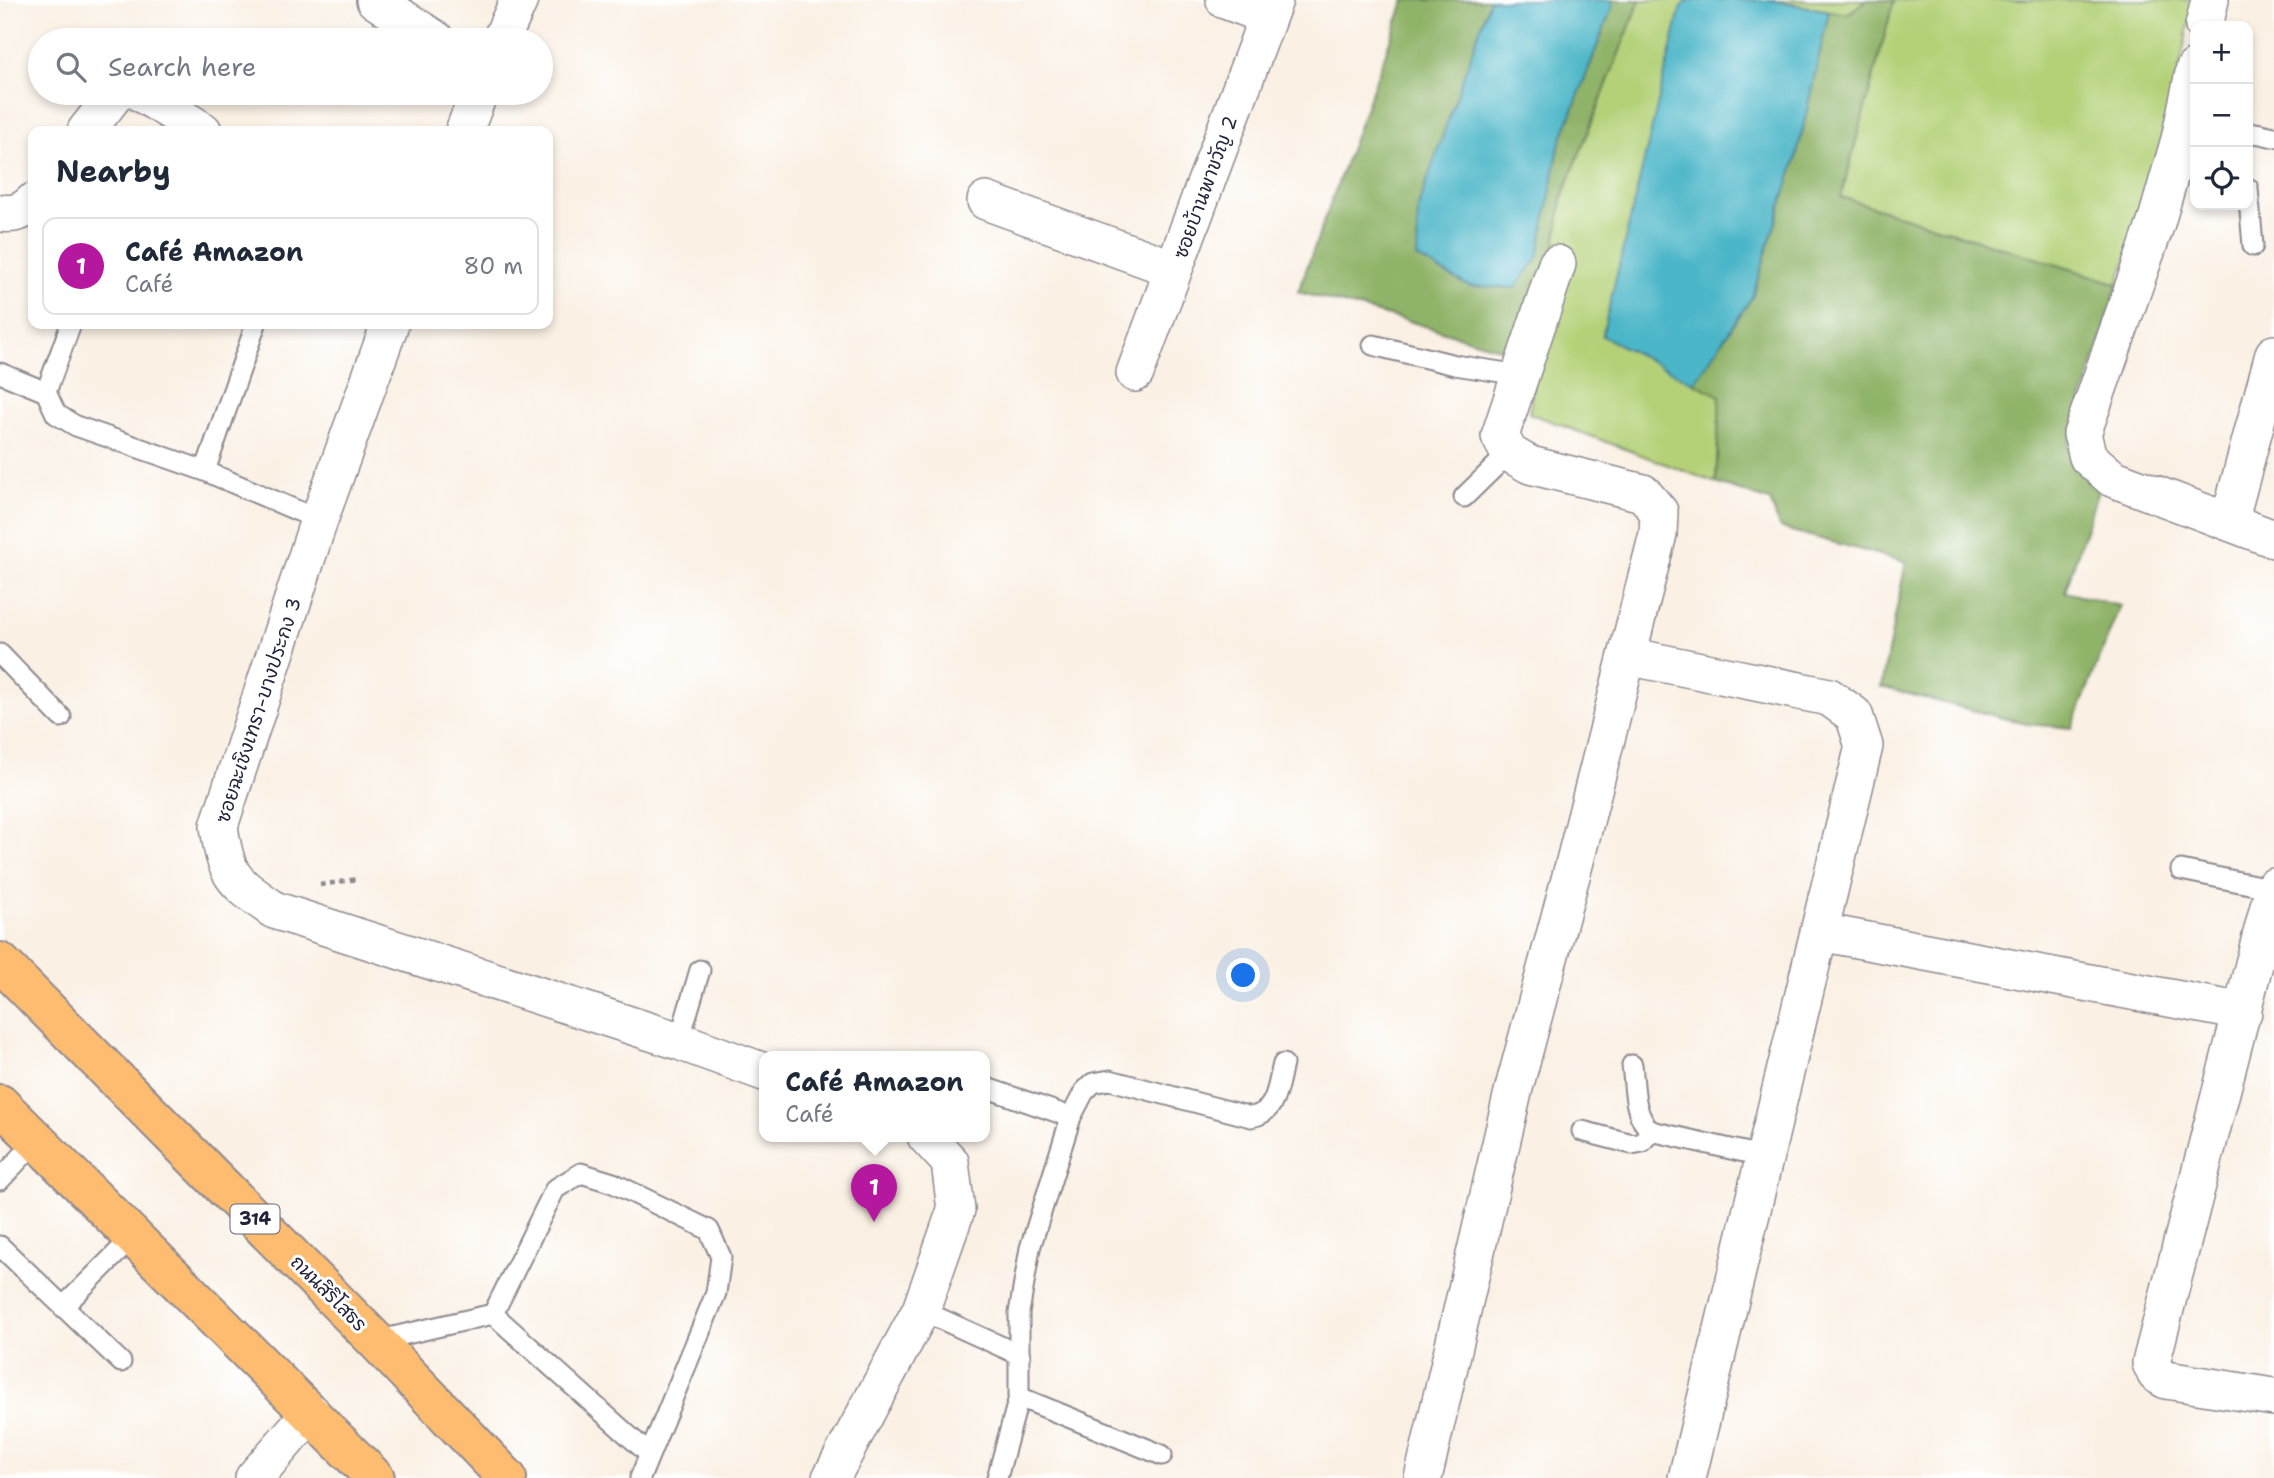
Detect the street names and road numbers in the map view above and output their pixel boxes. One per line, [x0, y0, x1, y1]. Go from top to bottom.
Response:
street label: ซอยบ้านพาขวัญ 2 [1168, 112, 1243, 262]
street label: ซอยฉะเชิงเทรา-บางประกง 3 [210, 594, 307, 826]
road number: 314 [230, 1204, 280, 1234]
street label: ถนนสิริโสธร [285, 1250, 372, 1337]

